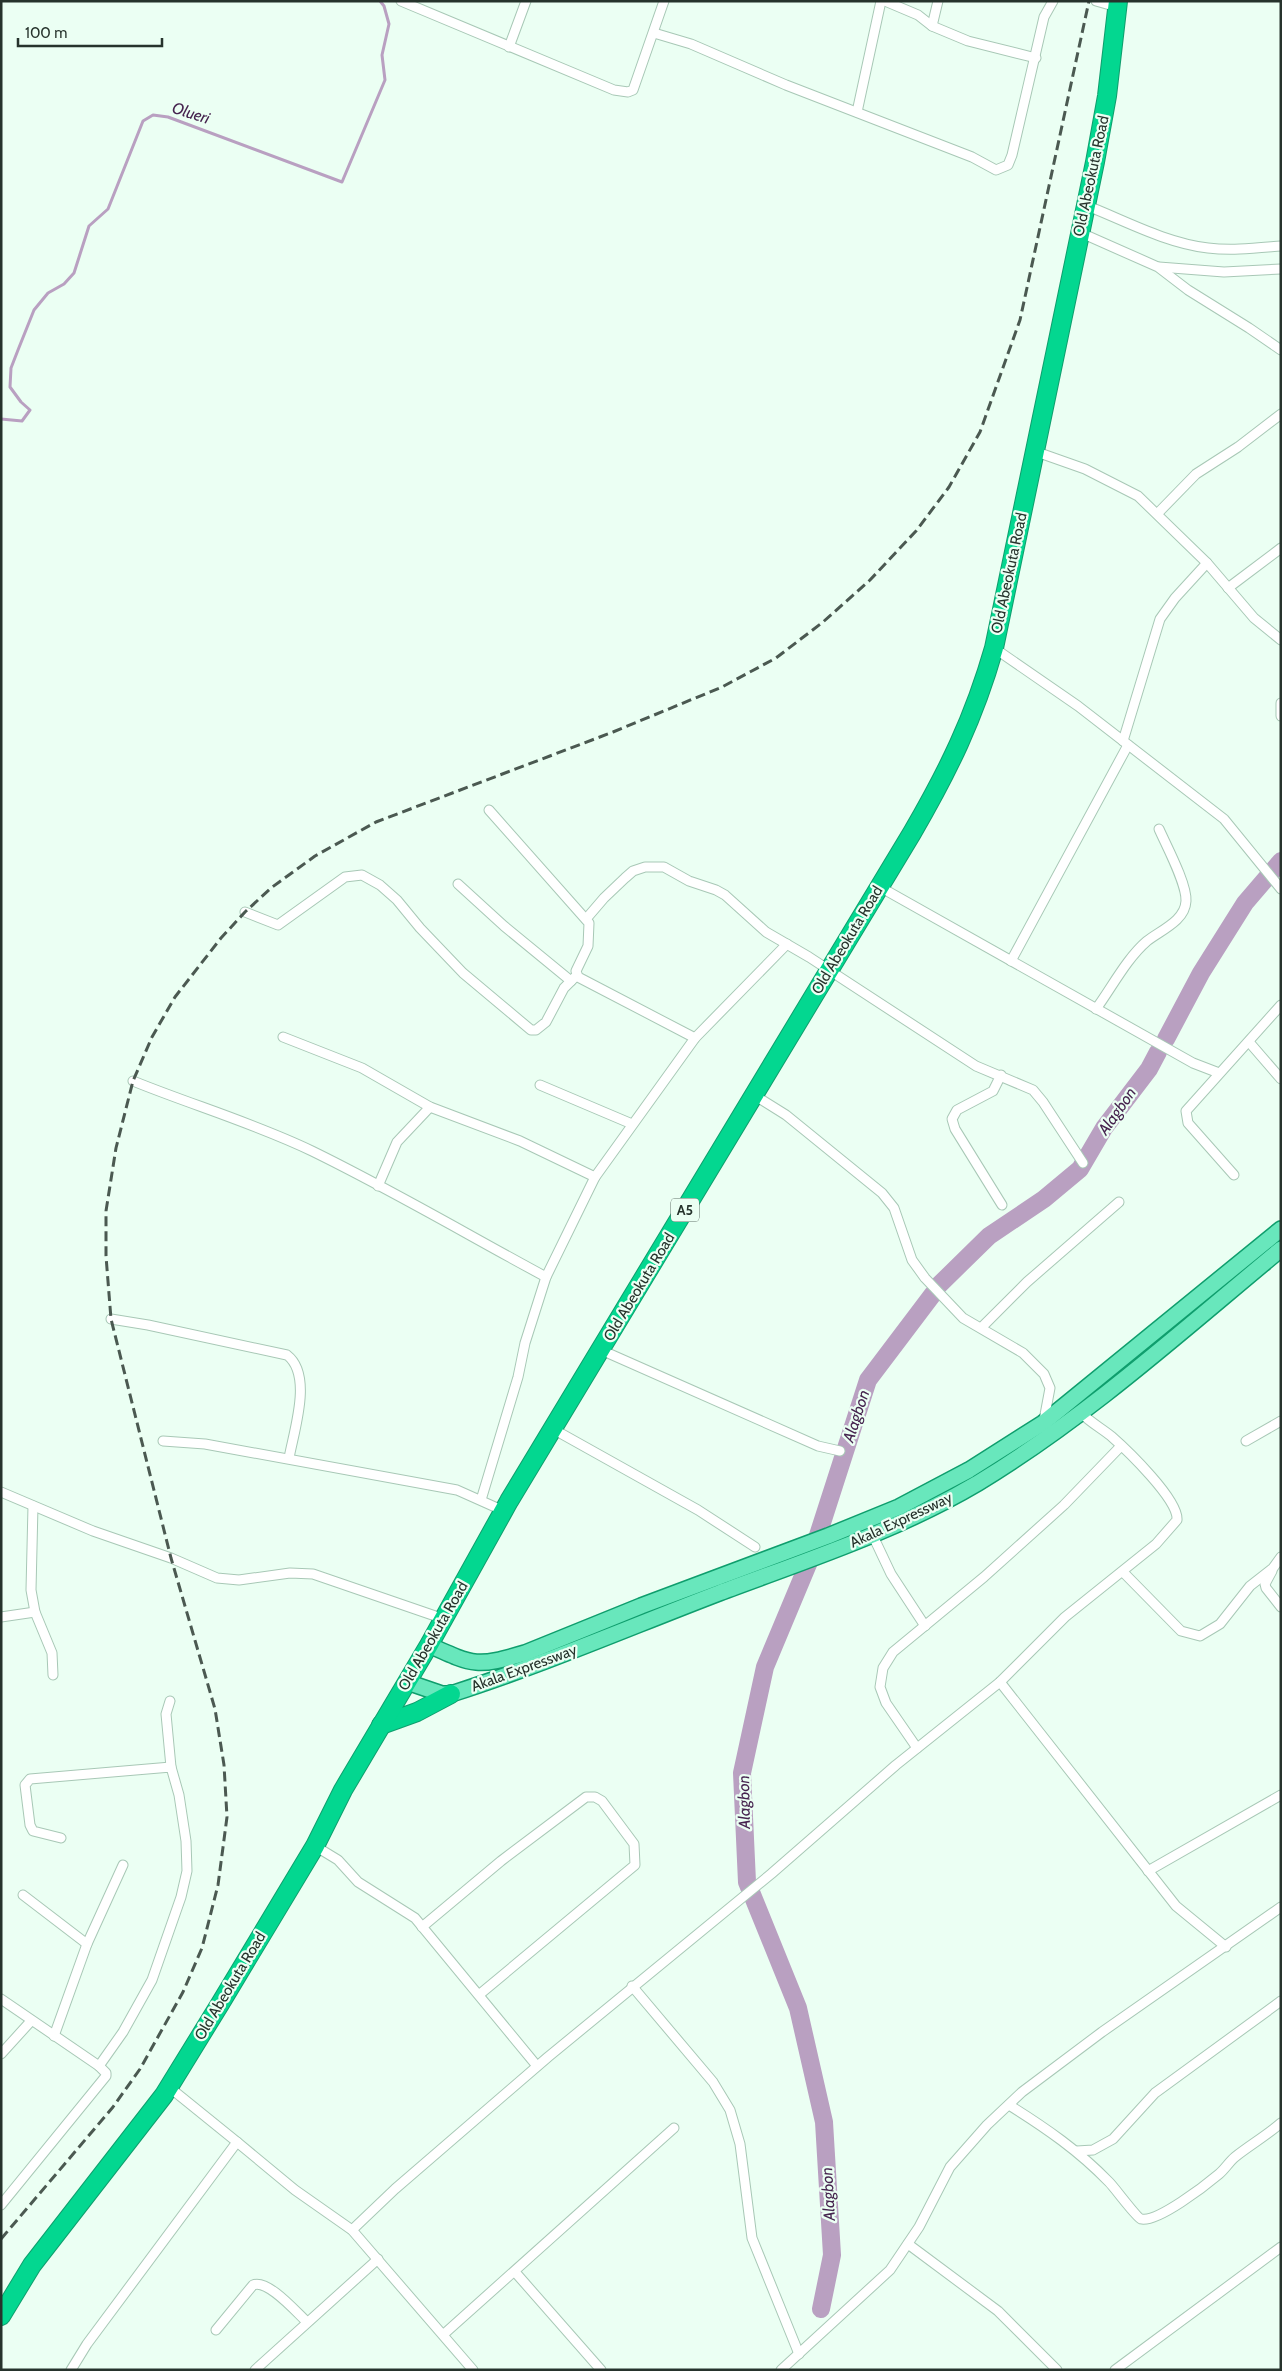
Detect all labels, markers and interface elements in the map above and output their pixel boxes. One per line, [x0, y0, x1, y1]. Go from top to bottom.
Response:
scale bar [18, 15, 161, 47]
text: 100 m [25, 24, 67, 42]
water label: Olueri [170, 98, 213, 128]
street label: Old Abeokuta Road [1069, 114, 1113, 238]
street label: Old Abeokuta Road [987, 511, 1031, 635]
street label: Old Abeokuta Road [808, 883, 886, 997]
water label: Alagbon [1093, 1084, 1140, 1139]
road number: A5 [671, 1198, 699, 1222]
street label: Old Abeokuta Road [600, 1230, 678, 1344]
water label: Alagbon [838, 1388, 873, 1445]
street label: Akala Expressway [847, 1488, 955, 1552]
street label: Old Abeokuta Road [394, 1578, 472, 1694]
street label: Akala Expressway [469, 1640, 580, 1695]
water label: Alagbon [734, 1775, 754, 1830]
street label: Old Abeokuta Road [191, 1929, 269, 2043]
water label: Alagbon [817, 2167, 839, 2222]

